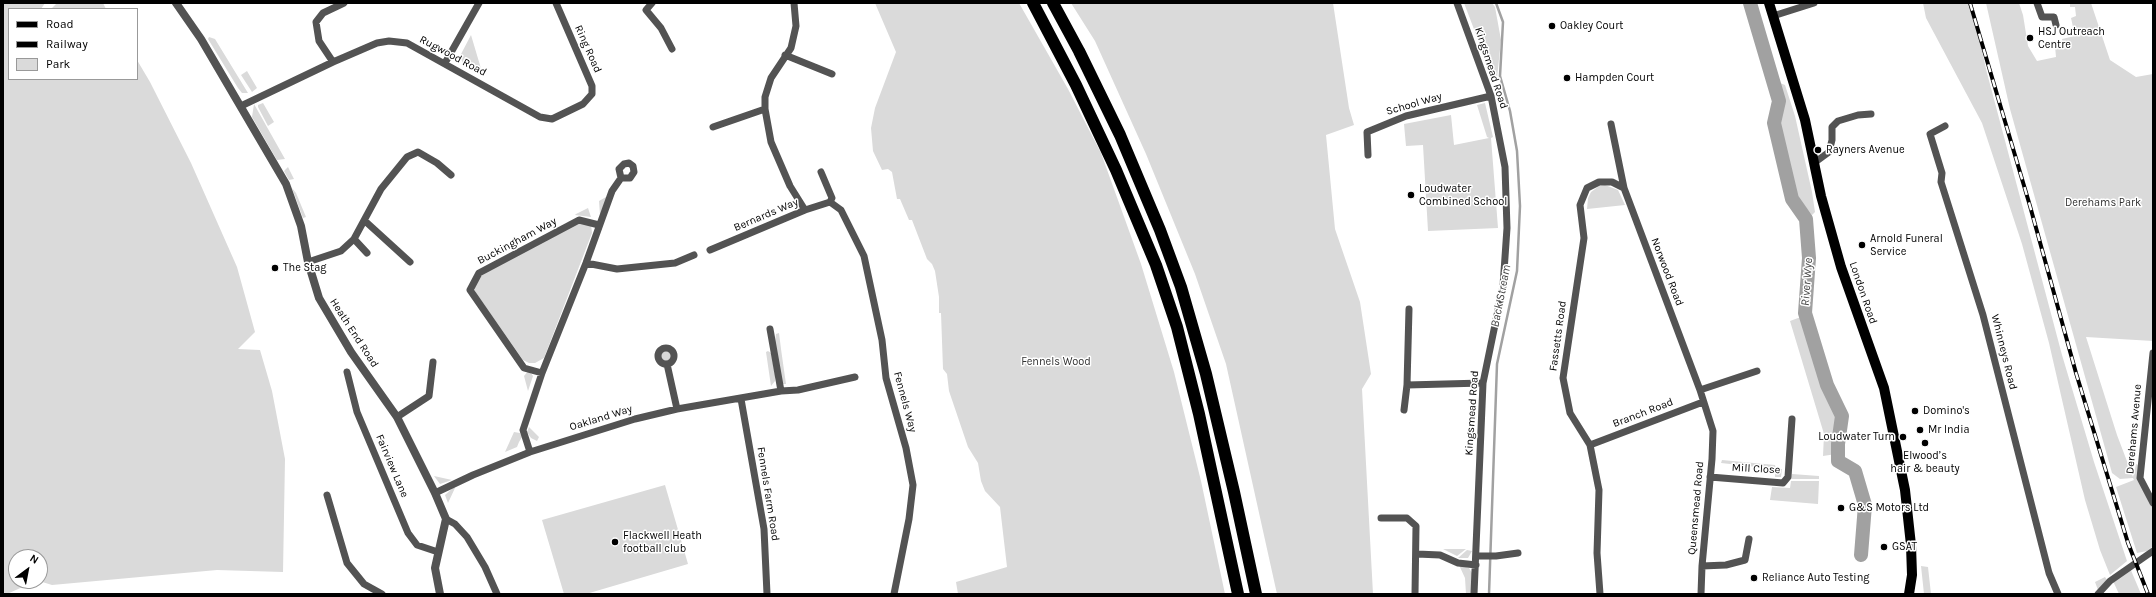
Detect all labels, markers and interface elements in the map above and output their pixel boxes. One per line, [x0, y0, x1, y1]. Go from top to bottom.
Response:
legend [8, 8, 138, 80]
text: Road [46, 17, 74, 31]
place label: Oakley Court [1560, 19, 1623, 33]
marker: Oakley Court [1547, 21, 1557, 31]
street label: Ring Road [572, 23, 604, 75]
place label: HSJ Outreach Centre [2038, 25, 2105, 51]
street label: Kingsmead Road [1472, 26, 1510, 110]
street label: Rugwood Road [417, 33, 489, 79]
marker: HSJ Outreach Centre [2025, 33, 2035, 43]
text: Railway [46, 37, 88, 51]
text: Park [46, 57, 70, 71]
place label: Hampden Court [1575, 71, 1654, 85]
marker: Hampden Court [1562, 73, 1572, 83]
street label: School Way [1385, 90, 1443, 118]
place label: Rayners Avenue [1826, 143, 1905, 157]
marker: Rayners Avenue [1813, 145, 1823, 155]
place label: Loudwater Combined School [1419, 182, 1507, 208]
marker: Loudwater Combined School [1406, 190, 1416, 200]
street label: Bernards Way [732, 196, 800, 234]
park label: Derehams Park [2065, 196, 2141, 210]
street label: Buckingham Way [475, 215, 559, 267]
place label: Arnold Funeral Service [1870, 232, 1943, 258]
street label: Norwood Road [1648, 236, 1686, 308]
marker: Arnold Funeral Service [1857, 240, 1867, 250]
water label: River Wye [1798, 258, 1816, 306]
street label: London Road [1846, 260, 1880, 326]
place label: The Stag [283, 261, 326, 275]
marker: The Stag [270, 263, 280, 273]
water label: Back Stream [1488, 264, 1514, 328]
street label: Heath End Road [327, 296, 381, 370]
street label: Fassetts Road [1547, 300, 1569, 372]
street label: Whinneys Road [1988, 313, 2020, 391]
park label: Fennels Wood [1021, 355, 1091, 369]
street label: Fennels Way [891, 370, 919, 434]
street label: Kingsmead Road [1462, 370, 1482, 456]
street label: Derehams Avenue [2123, 384, 2145, 474]
street label: Branch Road [1611, 395, 1675, 431]
street label: Oakland Way [568, 402, 634, 434]
place label: Domino's [1923, 404, 1970, 418]
marker: Domino's [1910, 406, 1920, 416]
place label: Mr India [1928, 423, 1969, 437]
marker: Mr India [1915, 425, 1925, 435]
place label: Loudwater Turn [1818, 430, 1895, 444]
street label: Fairview Lane [373, 432, 411, 500]
marker: Loudwater Turn [1898, 432, 1908, 442]
marker: Elwood’s hair & beauty [1920, 438, 1930, 448]
street label: Fennels Farm Road [754, 446, 782, 542]
place label: Elwood’s hair & beauty [1890, 449, 1960, 475]
street label: Queensmead Road [1685, 461, 1707, 555]
street label: Mill Close [1731, 461, 1781, 477]
place label: G&S Motors Ltd [1849, 501, 1929, 515]
marker: G&S Motors Ltd [1836, 503, 1846, 513]
place label: Flackwell Heath football club [623, 529, 702, 555]
marker: Flackwell Heath football club [610, 537, 620, 547]
place label: GSAT [1892, 540, 1917, 554]
marker: GSAT [1879, 542, 1889, 552]
north arrow [8, 549, 48, 589]
text: N [27, 552, 41, 567]
place label: Reliance Auto Testing [1762, 571, 1869, 585]
marker: Reliance Auto Testing [1749, 573, 1759, 583]

